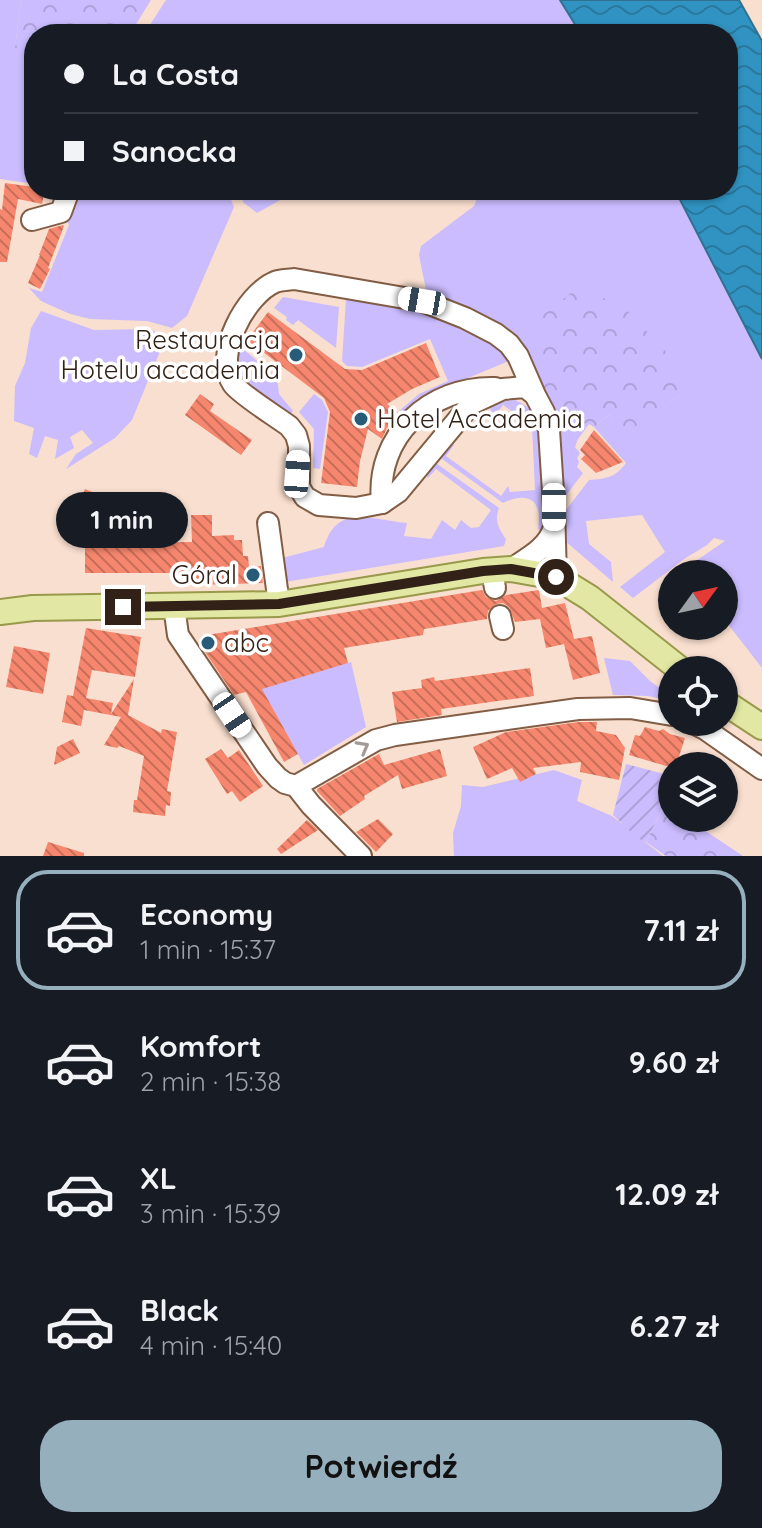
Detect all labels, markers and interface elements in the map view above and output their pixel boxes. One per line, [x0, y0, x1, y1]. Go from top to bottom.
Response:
text: La Costa [112, 55, 239, 93]
text: Sanocka [112, 132, 237, 170]
car [396, 285, 448, 317]
place label: Restauracja Hotelu accademia [61, 323, 280, 386]
marker: Restauracja Hotelu accademia [287, 346, 305, 364]
place label: Hotel Accademia [377, 402, 583, 435]
marker: Hotel Accademia [352, 410, 370, 428]
car [283, 449, 311, 499]
car [542, 483, 566, 531]
callout: 1 min [57, 491, 189, 547]
text: 1 min [91, 503, 154, 536]
place label: Góral [172, 558, 237, 591]
route start [538, 559, 574, 595]
north arrow [658, 560, 738, 640]
map controls [658, 560, 738, 832]
marker: Góral [244, 566, 262, 584]
route end [105, 589, 141, 625]
place label: abc [224, 626, 269, 659]
marker: abc [199, 634, 217, 652]
button: locate [658, 656, 738, 736]
car [209, 688, 255, 742]
one-way arrow [355, 741, 369, 757]
button: layers [658, 752, 738, 832]
icon: car [44, 894, 116, 966]
text: Economy [140, 895, 273, 933]
text: 7.11 zł [643, 911, 718, 949]
text: 1 min · 15:37 [140, 933, 276, 966]
icon: car [44, 1026, 116, 1098]
text: Komfort [140, 1027, 262, 1065]
text: 9.60 zł [629, 1043, 718, 1081]
text: 2 min · 15:38 [140, 1065, 281, 1098]
icon: car [44, 1158, 116, 1230]
text: XL [140, 1159, 177, 1197]
text: 12.09 zł [615, 1175, 718, 1213]
text: 3 min · 15:39 [140, 1197, 281, 1230]
icon: car [44, 1290, 116, 1362]
text: Black [140, 1291, 219, 1329]
text: 6.27 zł [629, 1307, 718, 1345]
text: 4 min · 15:40 [140, 1329, 282, 1362]
button: Potwierdź [40, 1420, 722, 1512]

